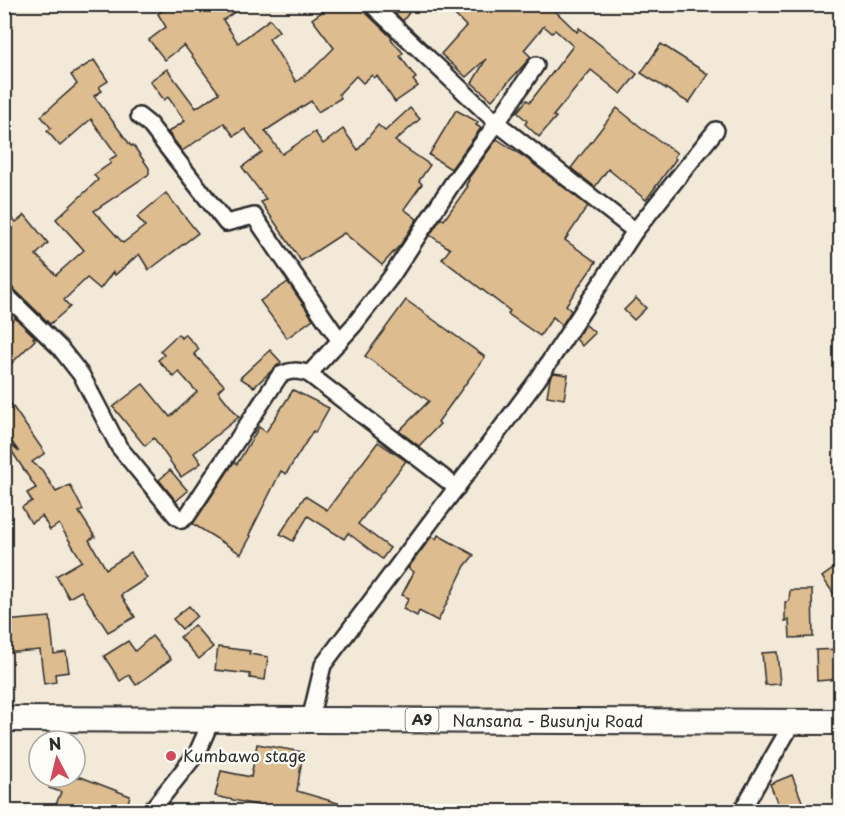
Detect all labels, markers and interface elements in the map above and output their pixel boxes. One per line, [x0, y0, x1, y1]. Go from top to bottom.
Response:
road number: A9 [406, 708, 438, 732]
street label: Nansana - Busunju Road [452, 708, 644, 732]
north arrow [27, 729, 87, 789]
text: N [47, 730, 63, 756]
place label: Kumbawo stage [183, 743, 306, 767]
marker: Kumbawo stage [164, 749, 178, 763]

